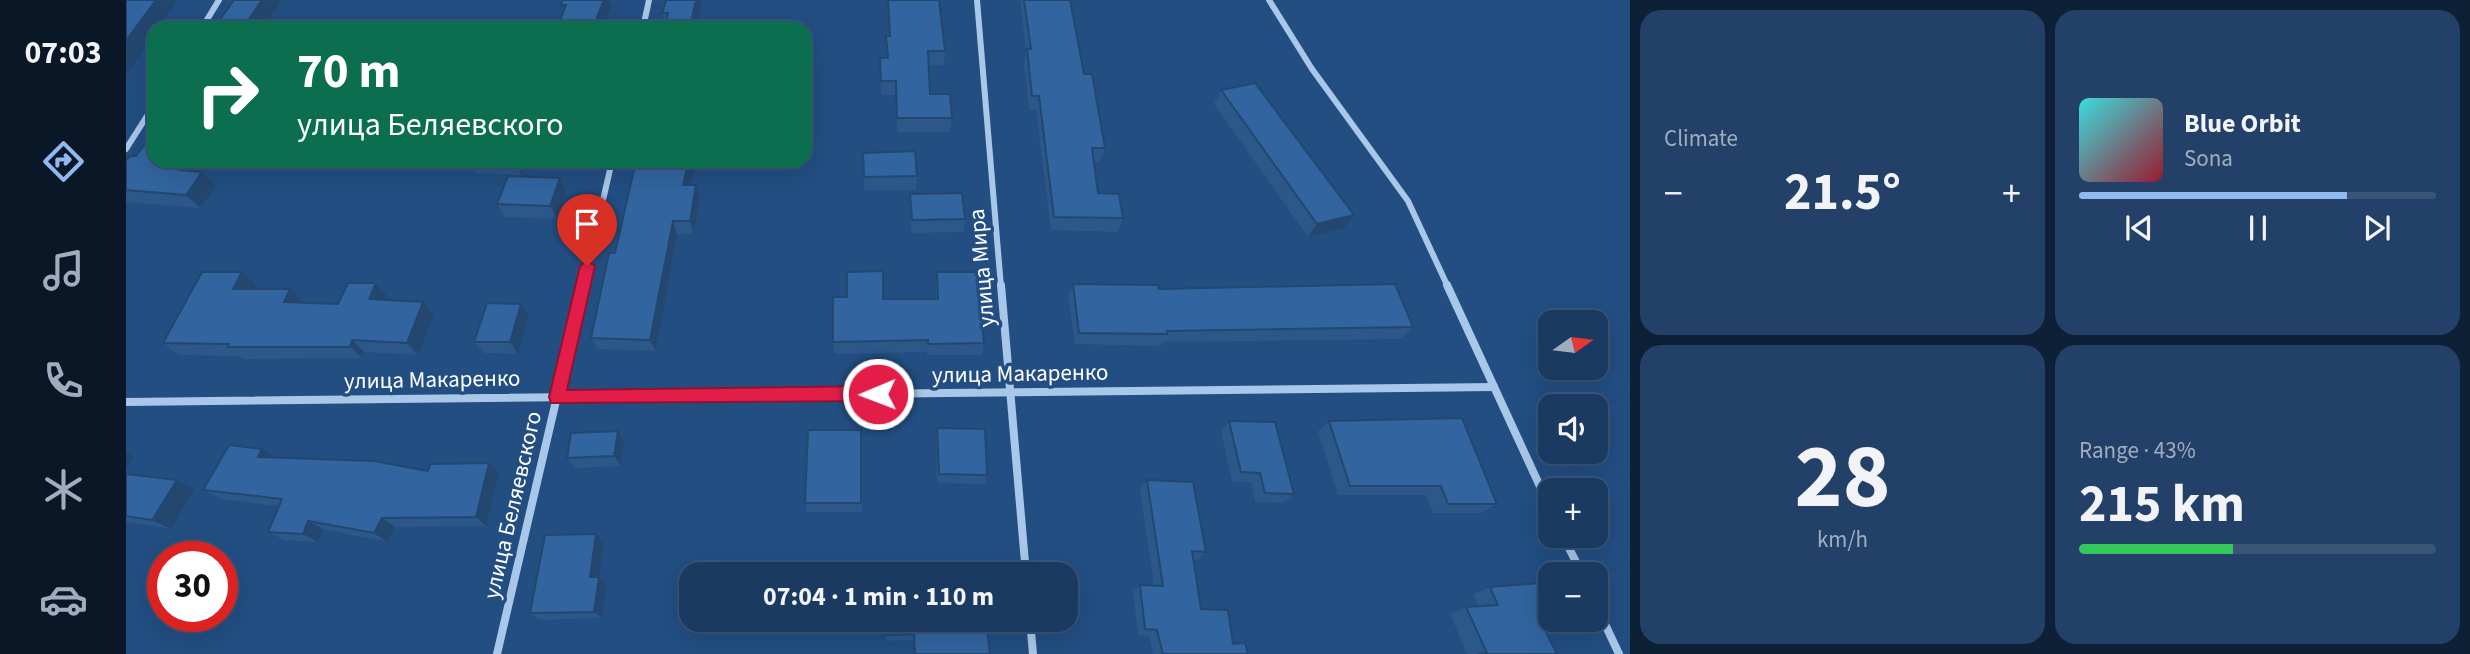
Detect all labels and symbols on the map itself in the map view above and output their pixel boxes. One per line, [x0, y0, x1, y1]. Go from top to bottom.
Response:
pin [557, 194, 617, 266]
street label: улица Мира [960, 207, 1003, 328]
north arrow [1538, 310, 1608, 380]
street label: улица Макаренко [931, 355, 1109, 392]
position arrow [841, 357, 915, 431]
street label: улица Макаренко [343, 361, 521, 398]
street label: улица Беляевского [475, 408, 550, 602]
speed limit sign: 30 [147, 541, 238, 632]

